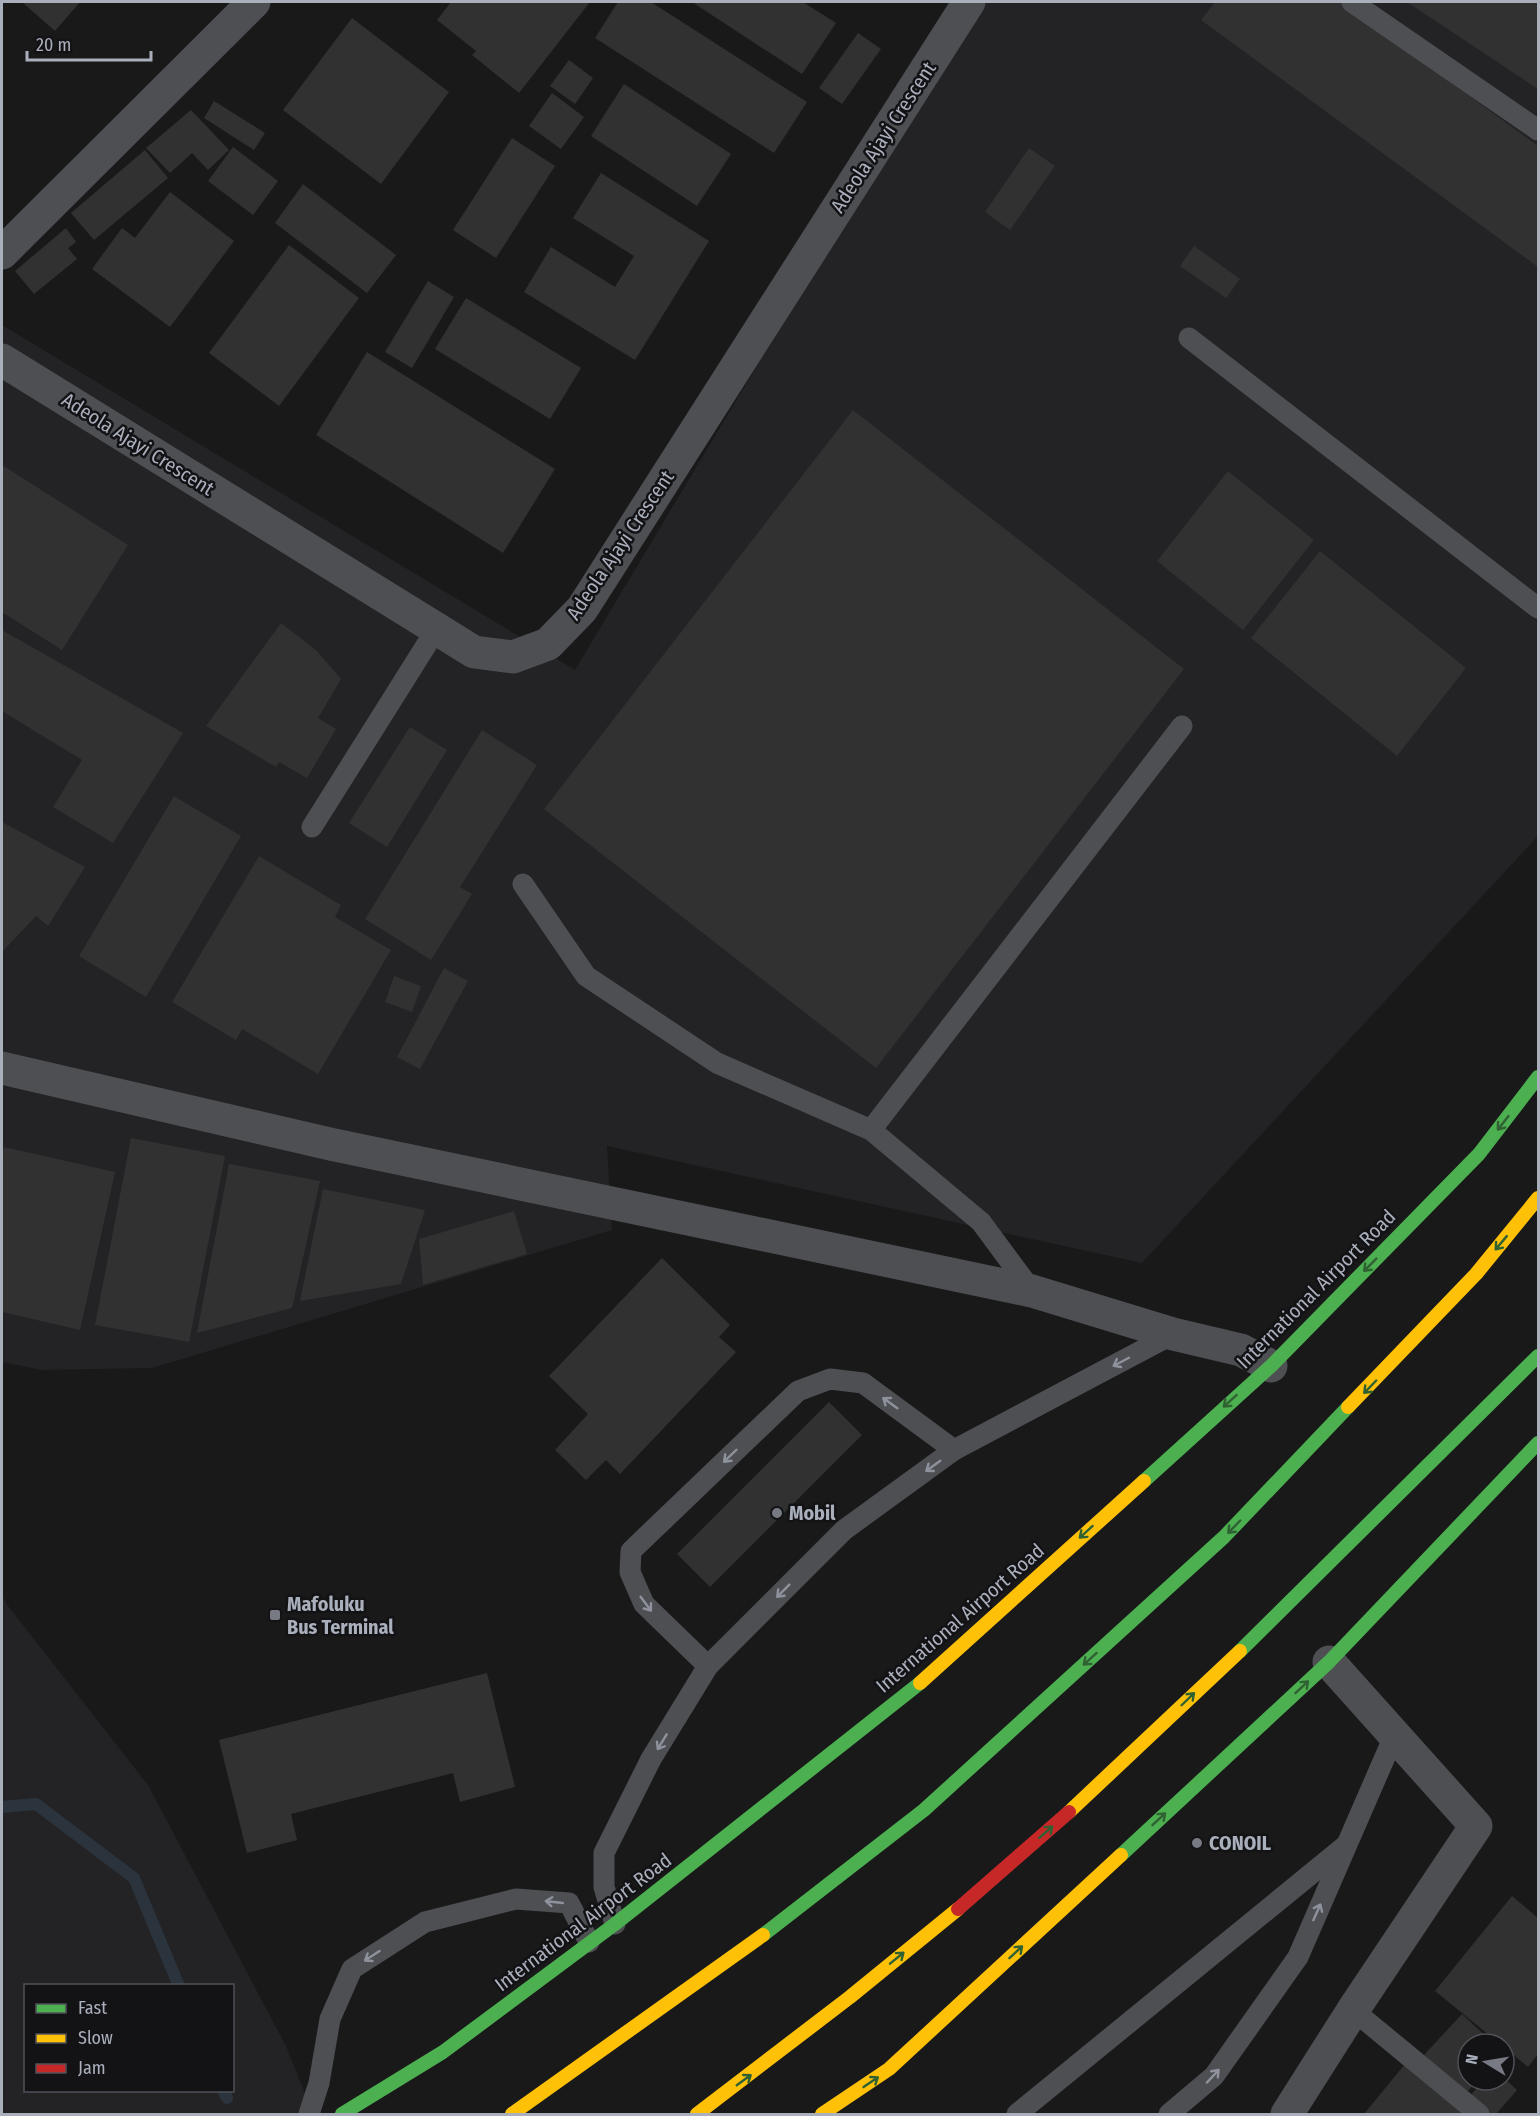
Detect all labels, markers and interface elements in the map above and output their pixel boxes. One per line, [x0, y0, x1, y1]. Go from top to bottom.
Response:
scale bar [27, 24, 152, 62]
text: 20 m [36, 34, 71, 56]
street label: Adeola Ajayi Crescent [825, 57, 941, 217]
street label: Adeola Ajayi Crescent [57, 387, 219, 501]
street label: Adeola Ajayi Crescent [561, 465, 679, 624]
one-way arrow [1496, 1115, 1509, 1131]
street label: International Airport Road [1232, 1205, 1400, 1373]
one-way arrow [1494, 1235, 1508, 1250]
one-way arrow [1362, 1258, 1377, 1273]
one-way arrow [1113, 1357, 1131, 1368]
one-way arrow [1363, 1380, 1377, 1395]
one-way arrow [1223, 1394, 1238, 1408]
one-way arrow [883, 1397, 899, 1409]
one-way arrow [723, 1449, 738, 1463]
one-way arrow [925, 1460, 941, 1472]
place label: Mobil [789, 1501, 836, 1525]
marker: Mobil [770, 1506, 784, 1520]
one-way arrow [1227, 1520, 1241, 1535]
one-way arrow [1078, 1525, 1093, 1539]
street label: International Airport Road [871, 1538, 1049, 1698]
one-way arrow [776, 1583, 791, 1598]
place label: Mafoluku Bus Terminal [287, 1592, 394, 1639]
one-way arrow [640, 1596, 653, 1612]
marker: Mafoluku Bus Terminal [268, 1608, 282, 1622]
one-way arrow [1083, 1652, 1098, 1666]
one-way arrow [1295, 1680, 1310, 1694]
one-way arrow [1181, 1692, 1196, 1707]
one-way arrow [656, 1733, 668, 1750]
one-way arrow [1151, 1813, 1166, 1827]
one-way arrow [1038, 1825, 1053, 1839]
place label: CONOIL [1209, 1831, 1272, 1855]
marker: CONOIL [1190, 1836, 1204, 1850]
street label: International Airport Road [490, 1848, 676, 1996]
one-way arrow [545, 1896, 565, 1907]
one-way arrow [1312, 1904, 1323, 1922]
one-way arrow [1008, 1945, 1023, 1959]
one-way arrow [364, 1950, 381, 1963]
one-way arrow [889, 1952, 905, 1965]
legend [24, 1984, 234, 2092]
text: Fast [78, 1997, 107, 2019]
text: Slow [78, 2027, 113, 2049]
north arrow [1456, 2032, 1516, 2092]
text: N [1462, 2053, 1482, 2066]
text: Jam [78, 2057, 106, 2079]
one-way arrow [1206, 2068, 1220, 2083]
one-way arrow [736, 2074, 752, 2086]
one-way arrow [862, 2076, 878, 2088]

